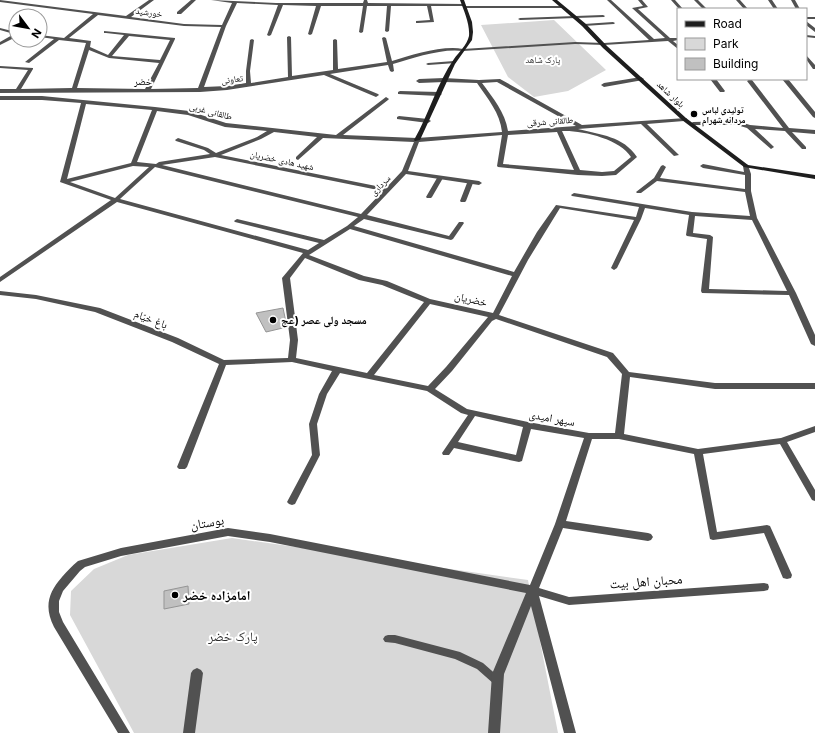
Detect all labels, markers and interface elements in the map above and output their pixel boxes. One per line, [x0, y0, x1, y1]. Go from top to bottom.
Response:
street label: خورشید [135, 5, 163, 20]
north arrow [8, 8, 48, 48]
legend [677, 8, 807, 80]
text: Road [713, 16, 742, 31]
text: N [28, 26, 45, 41]
text: Park [713, 36, 739, 51]
park label: پارک شاهد [526, 54, 561, 66]
text: Building [713, 56, 758, 71]
street label: تعاونی [220, 72, 244, 86]
district label: خضر [133, 75, 153, 87]
street label: بلوار شاهد [655, 78, 688, 110]
street label: طالقانی غربی [188, 100, 234, 122]
place label: تولیدی لباس مردانه شهرام [702, 104, 746, 127]
marker: تولیدی لباس مردانه شهرام [689, 109, 699, 119]
street label: طالقانی شرقی [526, 114, 574, 128]
street label: شهید هادی خضریان [249, 148, 315, 172]
street label: سرداری [368, 172, 393, 198]
street label: خضریان [453, 288, 489, 310]
street label: باغ خیّام [132, 306, 170, 332]
place label: مسجد ولی عصر (عج [281, 313, 367, 328]
marker: مسجد ولی عصر (عج [268, 315, 278, 325]
street label: سپهر امیدی [528, 407, 576, 429]
street label: بوستان [189, 511, 225, 534]
street label: محبان اهل بیت [609, 570, 683, 593]
place label: امامزاده خضر [182, 587, 250, 603]
marker: امامزاده خضر [170, 590, 180, 600]
park label: پارک خضر [207, 628, 258, 645]

